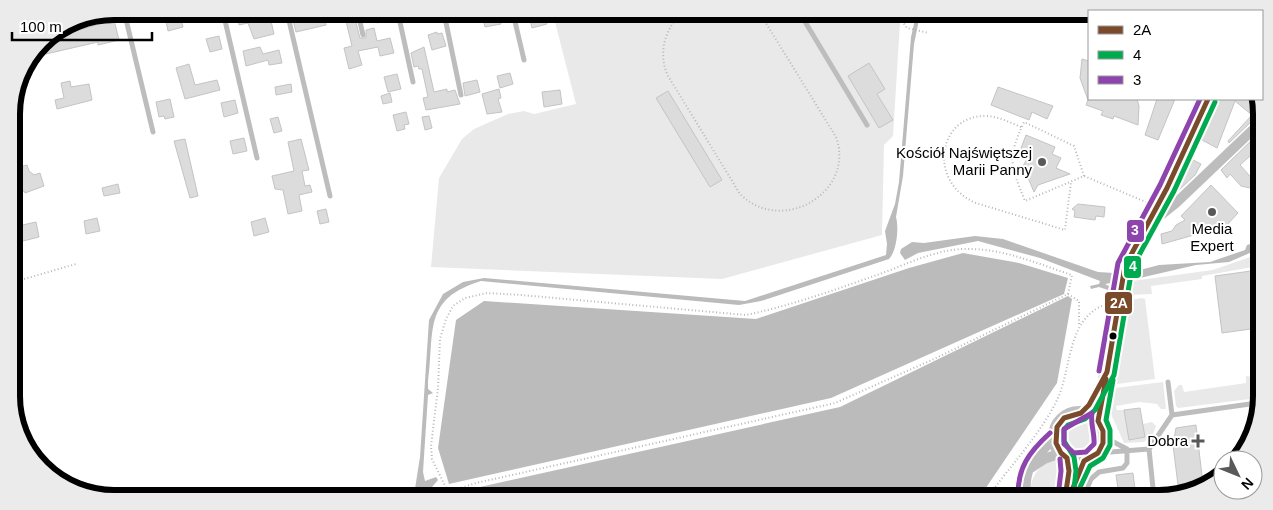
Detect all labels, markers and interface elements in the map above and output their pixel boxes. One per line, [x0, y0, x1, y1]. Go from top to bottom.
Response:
scale bar [12, 10, 152, 42]
legend [1088, 10, 1263, 100]
text: 100 m [20, 18, 62, 35]
text: 2A [1133, 21, 1151, 38]
text: 4 [1133, 46, 1141, 63]
text: 3 [1133, 71, 1141, 88]
place label: Kościół Najświętszej Marii Panny [896, 144, 1032, 178]
marker: Kościół Najświętszej Marii Panny [1036, 156, 1048, 168]
marker: Media Expert [1206, 206, 1218, 218]
line badge: 3 [1126, 219, 1145, 243]
place label: Media Expert [1190, 220, 1235, 254]
text: 3 [1131, 222, 1139, 238]
line badge: 4 [1123, 255, 1142, 279]
text: 4 [1129, 258, 1137, 274]
line badge: 2A [1104, 291, 1133, 315]
text: 2A [1110, 295, 1128, 311]
unlabelled marker [1108, 331, 1118, 341]
place label: Dobra [1147, 432, 1189, 449]
marker: Dobra [1192, 435, 1204, 447]
north arrow [1213, 450, 1263, 500]
text: N [1238, 475, 1257, 493]

